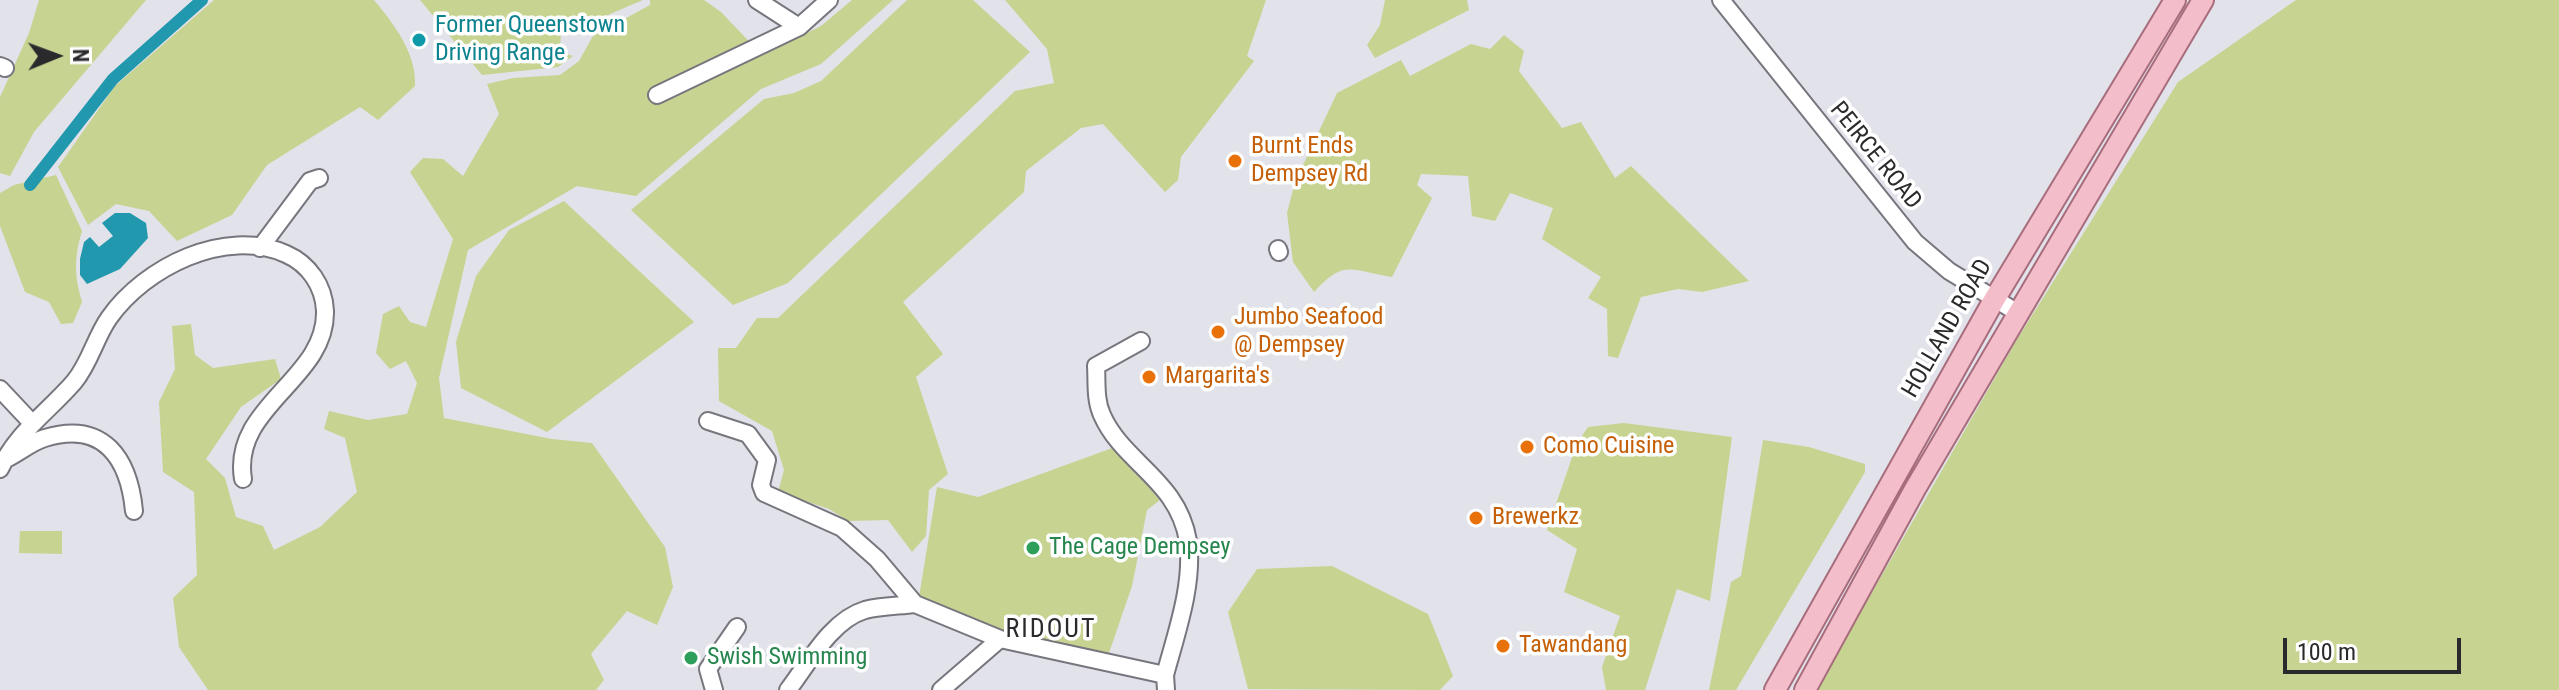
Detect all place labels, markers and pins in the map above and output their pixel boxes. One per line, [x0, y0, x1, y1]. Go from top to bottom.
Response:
place label: Former Queenstown Driving Range [435, 12, 625, 68]
marker: Former Queenstown Driving Range [410, 31, 428, 49]
place label: Burnt Ends Dempsey Rd [1251, 133, 1368, 189]
marker: Burnt Ends Dempsey Rd [1226, 152, 1244, 170]
place label: Jumbo Seafood @ Dempsey [1234, 304, 1383, 360]
marker: Jumbo Seafood @ Dempsey [1209, 323, 1227, 341]
place label: Margarita's [1165, 363, 1270, 391]
marker: Margarita's [1140, 368, 1158, 386]
place label: Como Cuisine [1543, 433, 1674, 461]
marker: Como Cuisine [1518, 438, 1536, 456]
place label: Brewerkz [1492, 504, 1579, 532]
marker: Brewerkz [1467, 509, 1485, 527]
place label: The Cage Dempsey [1049, 534, 1230, 562]
marker: The Cage Dempsey [1024, 539, 1042, 557]
place label: Tawandang [1519, 632, 1627, 660]
marker: Tawandang [1494, 637, 1512, 655]
place label: Swish Swimming [707, 644, 867, 672]
marker: Swish Swimming [682, 649, 700, 667]

